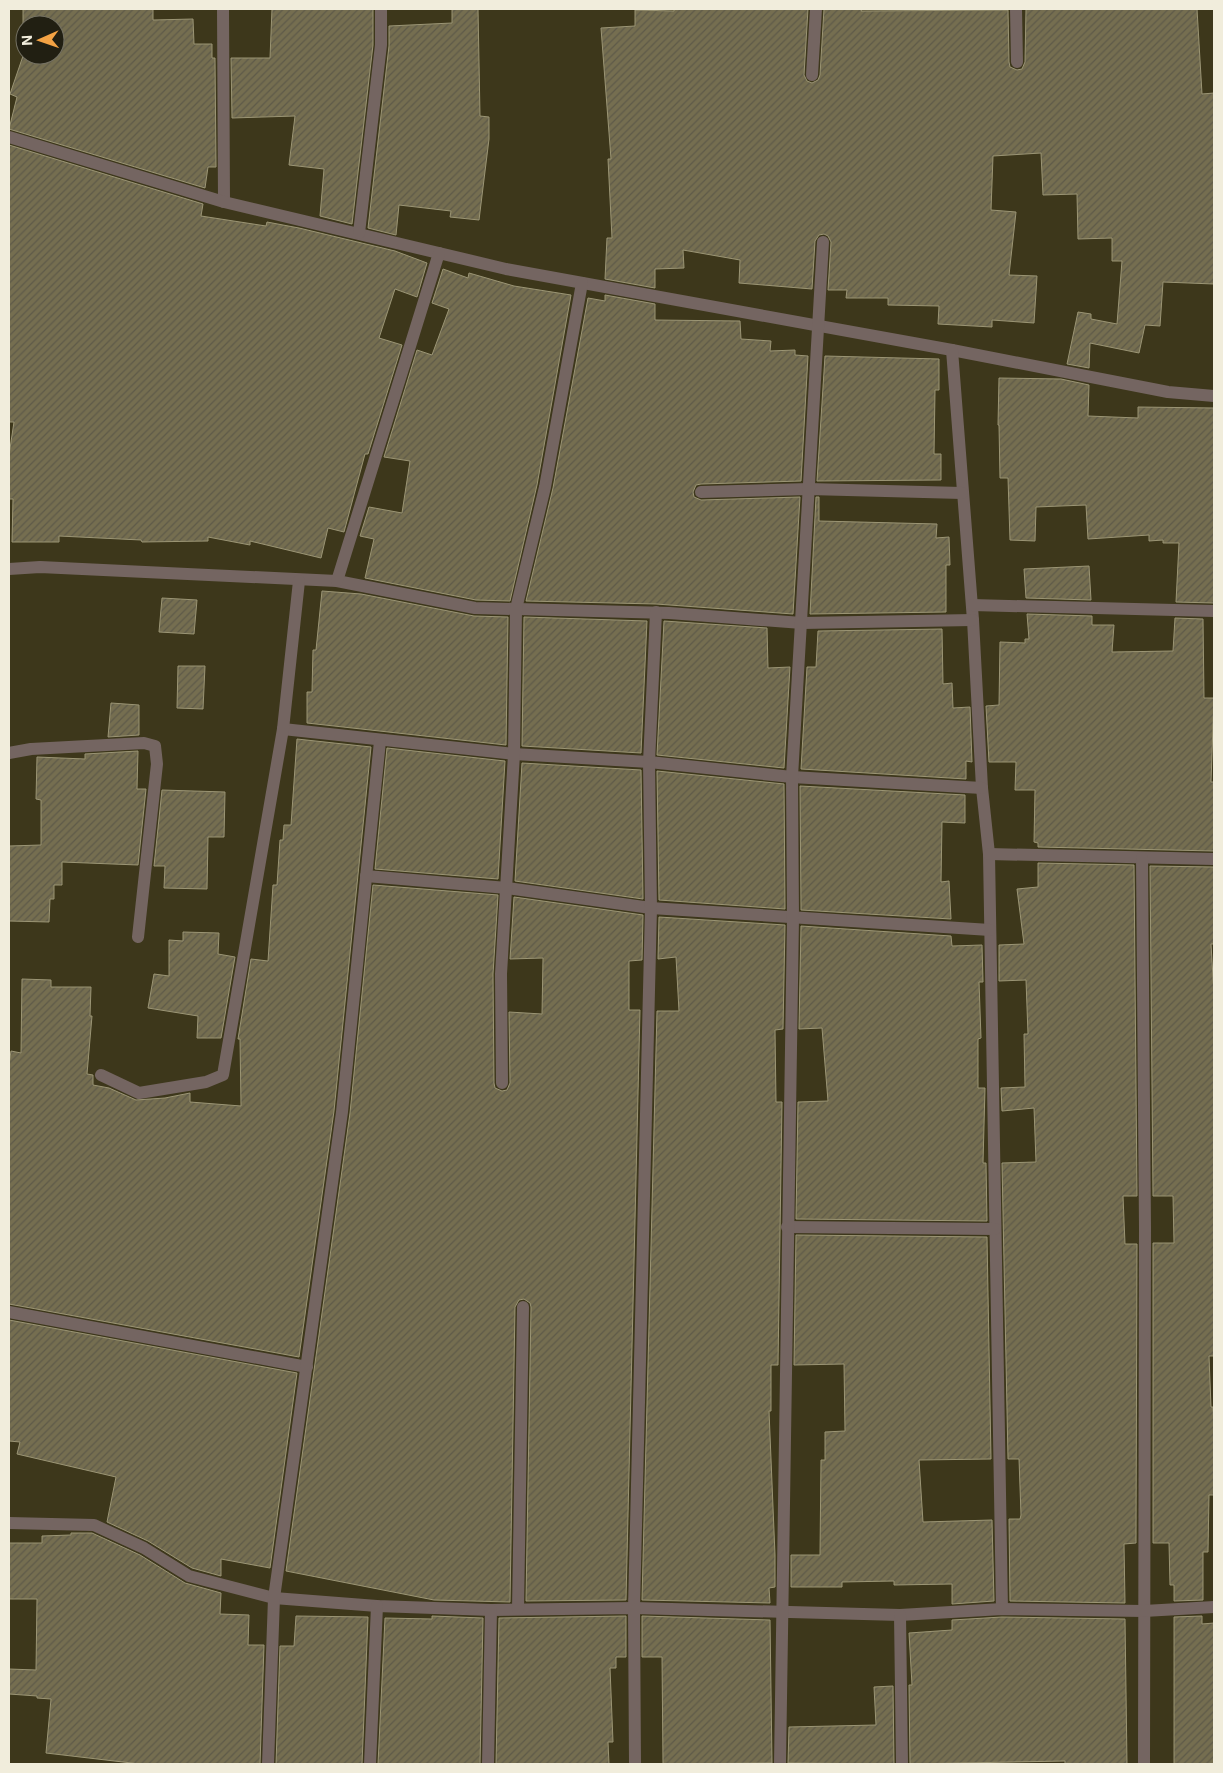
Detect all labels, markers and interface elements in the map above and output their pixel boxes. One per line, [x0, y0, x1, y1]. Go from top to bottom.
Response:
north arrow [15, 15, 65, 65]
text: N [18, 35, 35, 46]

